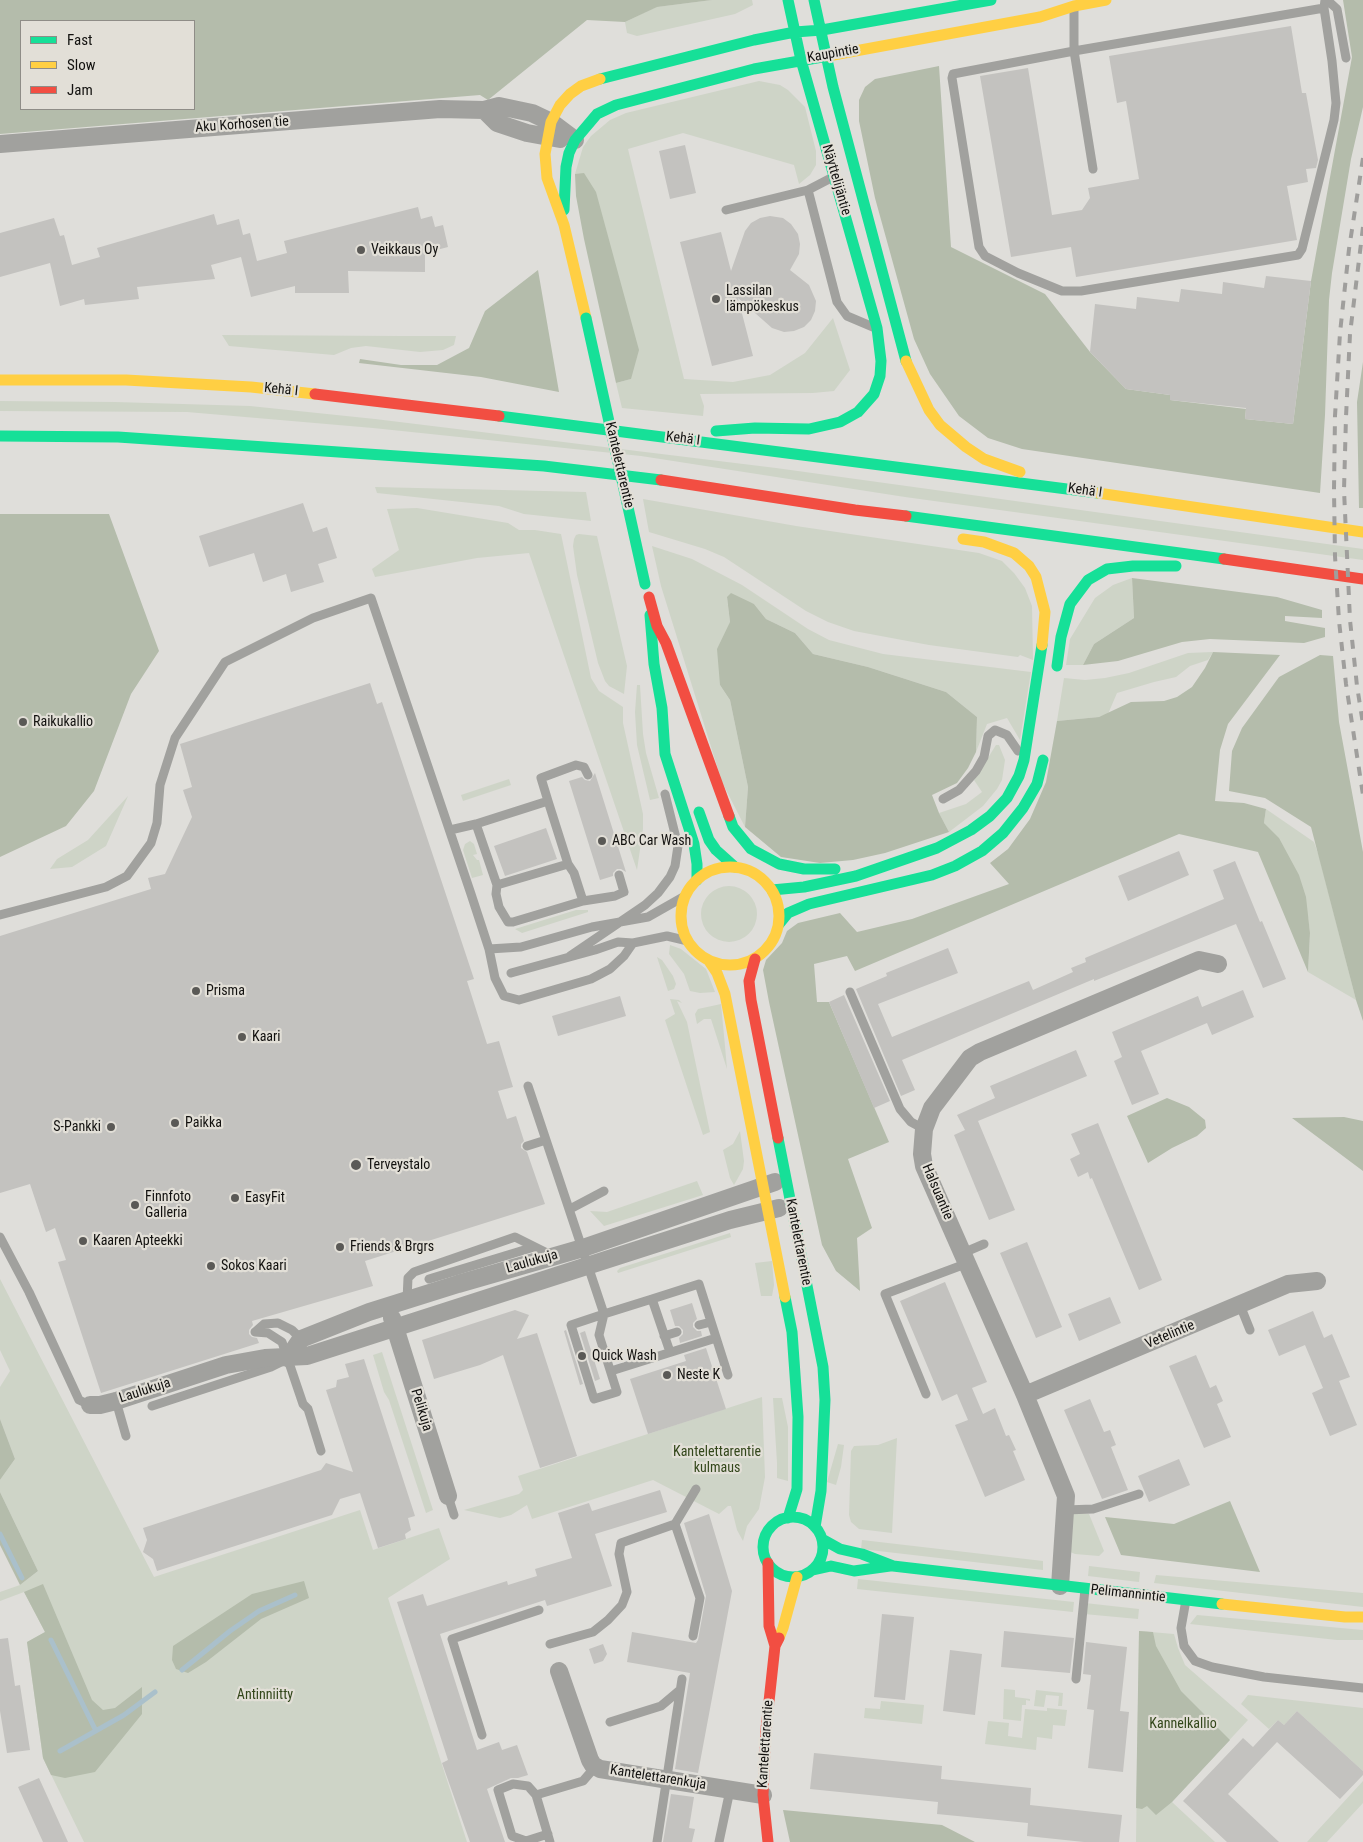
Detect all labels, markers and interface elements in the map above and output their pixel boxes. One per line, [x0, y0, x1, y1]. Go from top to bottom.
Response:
legend [20, 20, 195, 110]
text: Fast [67, 31, 92, 49]
street label: Kaupintie [806, 41, 860, 67]
text: Slow [67, 56, 96, 74]
text: Jam [67, 81, 93, 99]
street label: Aku Korhosen tie [195, 113, 289, 137]
street label: Näyttelijäntie [818, 143, 854, 217]
place label: Veikkaus Oy [371, 242, 438, 258]
marker: Veikkaus Oy [355, 244, 367, 256]
place label: Lassilan lämpökeskus [726, 283, 799, 316]
marker: Lassilan lämpökeskus [710, 293, 722, 305]
street label: Kehä I [263, 380, 299, 400]
street label: Kantelettarentie [601, 420, 637, 510]
street label: Kehä I [665, 429, 701, 449]
street label: Kehä I [1067, 480, 1103, 502]
place label: Raikukallio [33, 714, 93, 730]
marker: Raikukallio [17, 716, 29, 728]
place label: ABC Car Wash [612, 833, 691, 849]
marker: ABC Car Wash [596, 835, 608, 847]
place label: Prisma [206, 983, 245, 999]
marker: Prisma [190, 985, 202, 997]
place label: Kaari [252, 1029, 281, 1045]
marker: Kaari [236, 1031, 248, 1043]
place label: Paikka [185, 1115, 222, 1131]
marker: Paikka [169, 1117, 181, 1129]
place label: S-Pankki [53, 1119, 101, 1135]
marker: S-Pankki [105, 1121, 117, 1133]
place label: Terveystalo [367, 1157, 430, 1173]
marker: Terveystalo [349, 1158, 363, 1172]
street label: Halsuantie [918, 1161, 956, 1223]
place label: Finnfoto Galleria [145, 1189, 191, 1222]
place label: EasyFit [245, 1190, 285, 1206]
marker: EasyFit [229, 1192, 241, 1204]
street label: Kantelettarentie [781, 1197, 815, 1287]
marker: Finnfoto Galleria [129, 1199, 141, 1211]
place label: Kaaren Apteekki [93, 1233, 183, 1249]
marker: Kaaren Apteekki [77, 1235, 89, 1247]
place label: Friends & Brgrs [350, 1239, 434, 1255]
marker: Friends & Brgrs [334, 1241, 346, 1253]
street label: Laulukuja [504, 1247, 560, 1277]
place label: Sokos Kaari [221, 1258, 287, 1274]
marker: Sokos Kaari [205, 1260, 217, 1272]
street label: Vetelintie [1143, 1317, 1197, 1353]
place label: Quick Wash [592, 1348, 657, 1364]
marker: Quick Wash [576, 1350, 588, 1362]
place label: Neste K [677, 1367, 720, 1383]
marker: Neste K [661, 1369, 673, 1381]
street label: Laulukuja [117, 1375, 173, 1407]
street label: Pelikuja [407, 1387, 435, 1433]
park label: Kantelettarentie kulmaus [673, 1444, 761, 1476]
street label: Pelimannintie [1090, 1582, 1166, 1606]
park label: Antinniitty [237, 1687, 293, 1703]
street label: Kantelettarentie [755, 1700, 777, 1788]
park label: Kannelkallio [1149, 1716, 1217, 1732]
street label: Kantelettarenkuja [609, 1762, 707, 1794]

